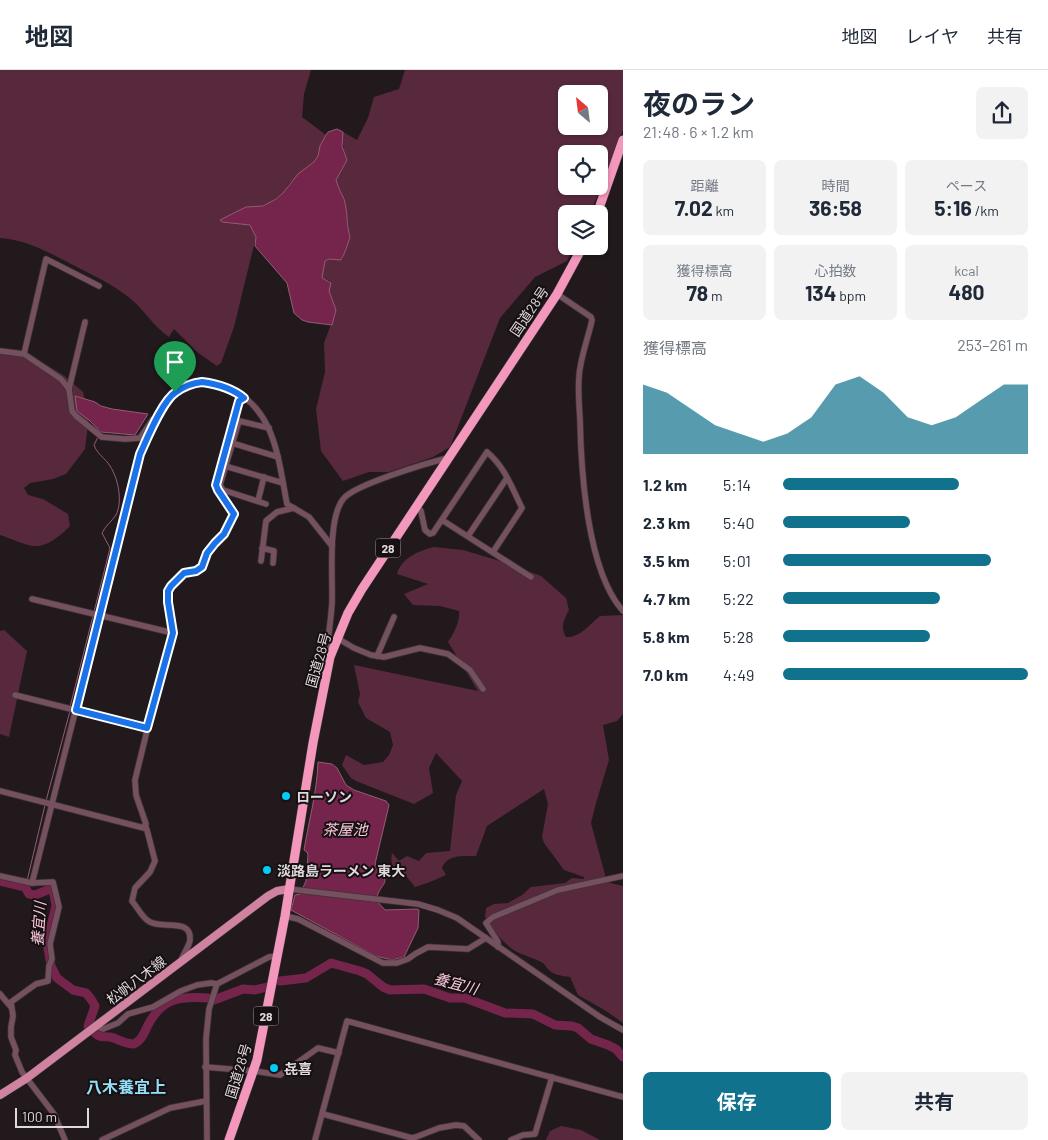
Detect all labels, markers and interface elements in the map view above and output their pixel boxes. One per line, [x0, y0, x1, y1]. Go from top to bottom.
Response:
text: 地図 [25, 21, 73, 50]
text: 地図 [842, 25, 878, 47]
text: レイヤ [906, 25, 959, 47]
text: 共有 [987, 25, 1023, 47]
north arrow [558, 85, 608, 135]
map controls [558, 85, 608, 255]
text: 夜のラン [643, 86, 755, 120]
button: share [976, 87, 1028, 139]
text: 21:48 · 6 × 1.2 km [643, 122, 754, 141]
button: locate [558, 145, 608, 195]
text: 距離 [691, 177, 719, 194]
text: 時間 [822, 177, 850, 194]
text: ペース [946, 177, 987, 194]
text: 7.02 [675, 195, 713, 220]
text: 36:58 [809, 195, 862, 220]
text: 5:16 [934, 195, 972, 220]
text: km [713, 202, 734, 219]
text: /km [972, 202, 999, 219]
button: layers [558, 205, 608, 255]
text: 獲得標高 [677, 262, 733, 279]
text: 心拍数 [815, 262, 857, 279]
text: kcal [954, 262, 979, 279]
text: 480 [948, 279, 985, 304]
text: 78 [686, 280, 708, 305]
text: 134 [805, 280, 836, 305]
street label: 国道28号 [506, 283, 552, 339]
text: m [708, 287, 723, 304]
text: bpm [836, 287, 866, 304]
text: 253–261 m [957, 335, 1028, 354]
text: 獲得標高 [643, 338, 707, 357]
pin [154, 341, 196, 392]
icon: arrive [161, 348, 189, 376]
text: 1.2 km [643, 475, 687, 494]
text: 5:14 [723, 475, 751, 494]
text: 2.3 km [643, 513, 690, 532]
text: 5:40 [723, 513, 755, 532]
road number: 28 [376, 538, 400, 558]
text: 3.5 km [643, 551, 690, 570]
text: 5:01 [723, 551, 751, 570]
text: 4.7 km [643, 589, 690, 608]
text: 5:22 [723, 589, 754, 608]
text: 5.8 km [643, 627, 690, 646]
text: 5:28 [723, 627, 754, 646]
street label: 国道28号 [302, 630, 334, 690]
text: 7.0 km [643, 665, 688, 684]
text: 4:49 [723, 665, 754, 684]
place label: ローソン [296, 788, 352, 805]
marker: ローソン [280, 790, 292, 802]
water label: 茶屋池 [322, 820, 369, 838]
place label: 淡路島ラーメン 東大 [277, 862, 405, 879]
marker: 淡路島ラーメン 東大 [261, 864, 273, 876]
water label: 養宜川 [27, 899, 49, 947]
street label: 松帆八木線 [103, 952, 169, 1008]
water label: 養宜川 [432, 968, 482, 998]
road number: 28 [254, 1006, 278, 1026]
street label: 国道28号 [222, 1041, 254, 1101]
place label: 㐂喜 [284, 1060, 312, 1077]
marker: 㐂喜 [268, 1062, 280, 1074]
button: 保存 [643, 1072, 831, 1130]
button: 共有 [841, 1072, 1028, 1130]
district label: 八木養宜上 [86, 1077, 166, 1096]
scale bar [15, 1105, 89, 1128]
text: 100 m [22, 1108, 57, 1125]

